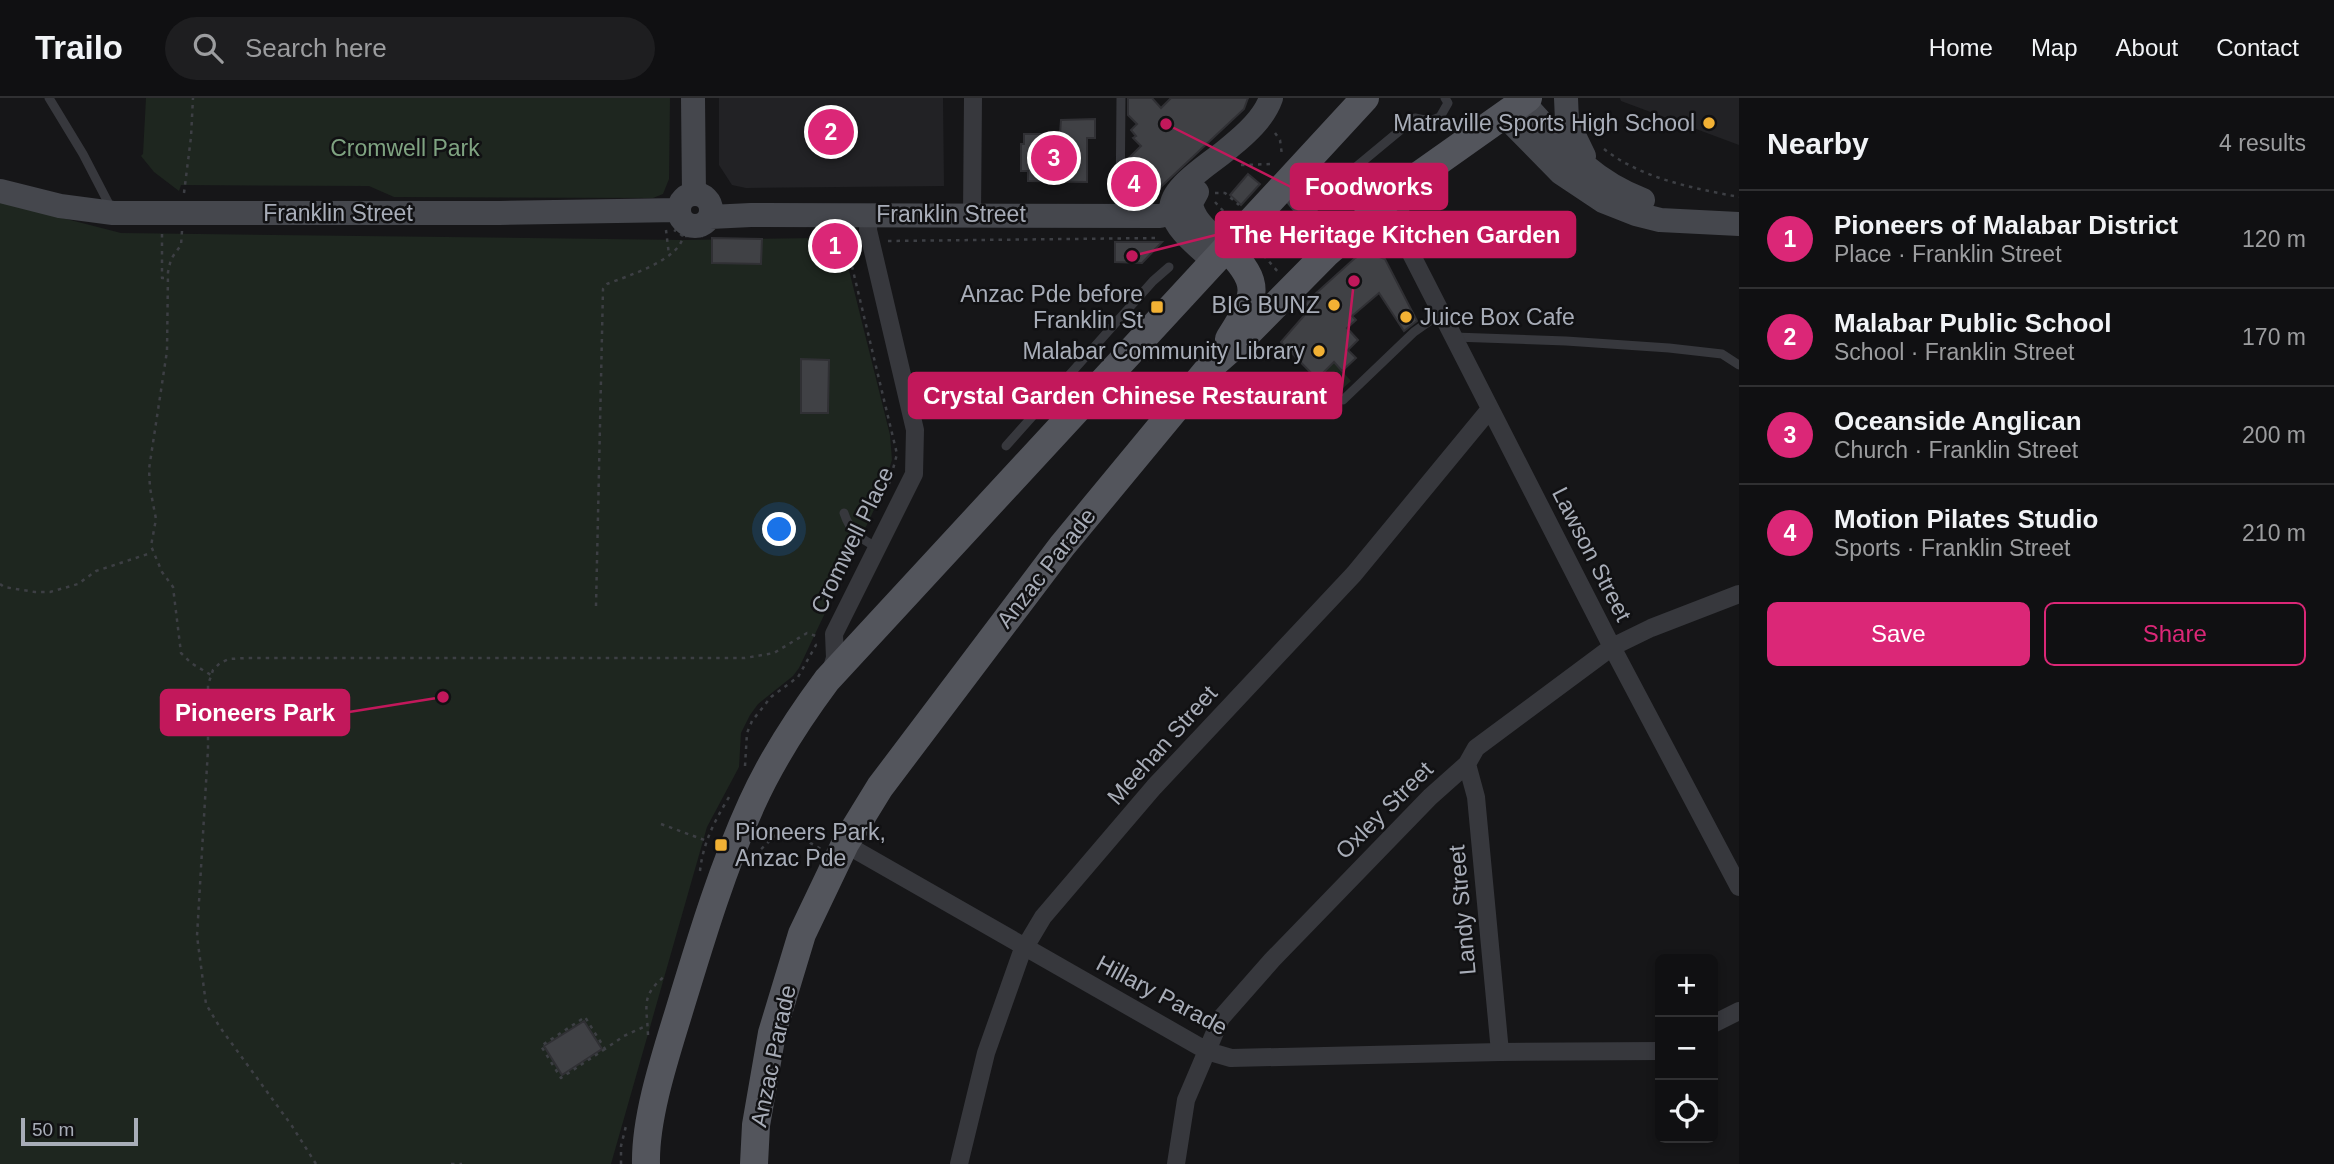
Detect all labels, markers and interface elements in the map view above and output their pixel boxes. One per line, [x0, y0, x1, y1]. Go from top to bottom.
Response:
search box [165, 17, 655, 80]
text: Trailo [35, 29, 123, 66]
icon: search [189, 29, 227, 67]
text: Search here [245, 33, 387, 63]
text: Home [1929, 34, 1993, 61]
text: Map [2031, 34, 2078, 61]
text: About [2116, 34, 2178, 61]
text: Contact [2216, 34, 2299, 61]
pin: 2 [808, 106, 854, 158]
place label: Matraville Sports High School [1393, 110, 1695, 136]
marker: Matraville Sports High School [1701, 115, 1717, 131]
text: Nearby [1767, 127, 1869, 160]
text: 4 results [2219, 130, 2306, 156]
pin: 3 [1031, 132, 1077, 184]
park label: Cromwell Park [330, 135, 480, 161]
pin: 4 [1111, 158, 1157, 210]
callout: Foodworks [1291, 164, 1447, 209]
text: Foodworks [1305, 173, 1433, 200]
street label: Franklin Street [263, 200, 413, 226]
street label: Franklin Street [876, 201, 1026, 227]
text: Pioneers of Malabar District [1834, 210, 2178, 240]
callout: The Heritage Kitchen Garden [1216, 212, 1575, 257]
pin: 1 [812, 220, 858, 272]
text: The Heritage Kitchen Garden [1230, 221, 1560, 248]
text: 1 [1784, 226, 1796, 252]
text: 120 m [2242, 226, 2306, 252]
text: Place · Franklin Street [1834, 241, 2062, 267]
place label: Anzac Pde before Franklin St [960, 281, 1144, 333]
place label: BIG BUNZ [1211, 292, 1320, 318]
marker: BIG BUNZ [1326, 297, 1342, 313]
marker: Anzac Pde before Franklin St [1149, 299, 1165, 315]
place label: Juice Box Cafe [1420, 304, 1575, 330]
text: Malabar Public School [1834, 308, 2111, 338]
marker: Juice Box Cafe [1398, 309, 1414, 325]
text: 2 [1784, 324, 1796, 350]
text: 170 m [2242, 324, 2306, 350]
place label: Malabar Community Library [1023, 338, 1305, 364]
text: School · Franklin Street [1834, 339, 2074, 365]
marker: Malabar Community Library [1311, 343, 1327, 359]
callout: Crystal Garden Chinese Restaurant [909, 373, 1341, 418]
text: Crystal Garden Chinese Restaurant [923, 382, 1327, 409]
text: Oceanside Anglican [1834, 406, 2082, 436]
text: 3 [1784, 422, 1796, 448]
text: 200 m [2242, 422, 2306, 448]
text: Church · Franklin Street [1834, 437, 2078, 463]
street label: Cromwell Place [805, 463, 899, 617]
street label: Lawson Street [1547, 483, 1637, 626]
street label: Anzac Parade [991, 503, 1101, 633]
text: Motion Pilates Studio [1834, 504, 2098, 534]
your location [762, 512, 796, 546]
text: 4 [1784, 520, 1796, 546]
text: 210 m [2242, 520, 2306, 546]
text: Sports · Franklin Street [1834, 535, 2070, 561]
button: Save [1767, 602, 2030, 666]
button: Share [2044, 602, 2306, 666]
street label: Meehan Street [1102, 680, 1223, 810]
callout: Pioneers Park [161, 690, 349, 735]
text: Pioneers Park [175, 699, 336, 726]
street label: Oxley Street [1330, 756, 1438, 864]
place label: Pioneers Park, Anzac Pde [735, 819, 886, 871]
marker: Pioneers Park, Anzac Pde [713, 837, 729, 853]
street label: Landy Street [1443, 843, 1481, 976]
street label: Hillary Parade [1092, 950, 1232, 1040]
map controls [1655, 954, 1718, 1143]
button: + [1655, 954, 1718, 1017]
street label: Anzac Parade [745, 983, 801, 1129]
button: − [1655, 1017, 1718, 1080]
button: locate [1655, 1080, 1718, 1143]
scale bar [21, 1115, 138, 1147]
text: 50 m [32, 1119, 74, 1140]

